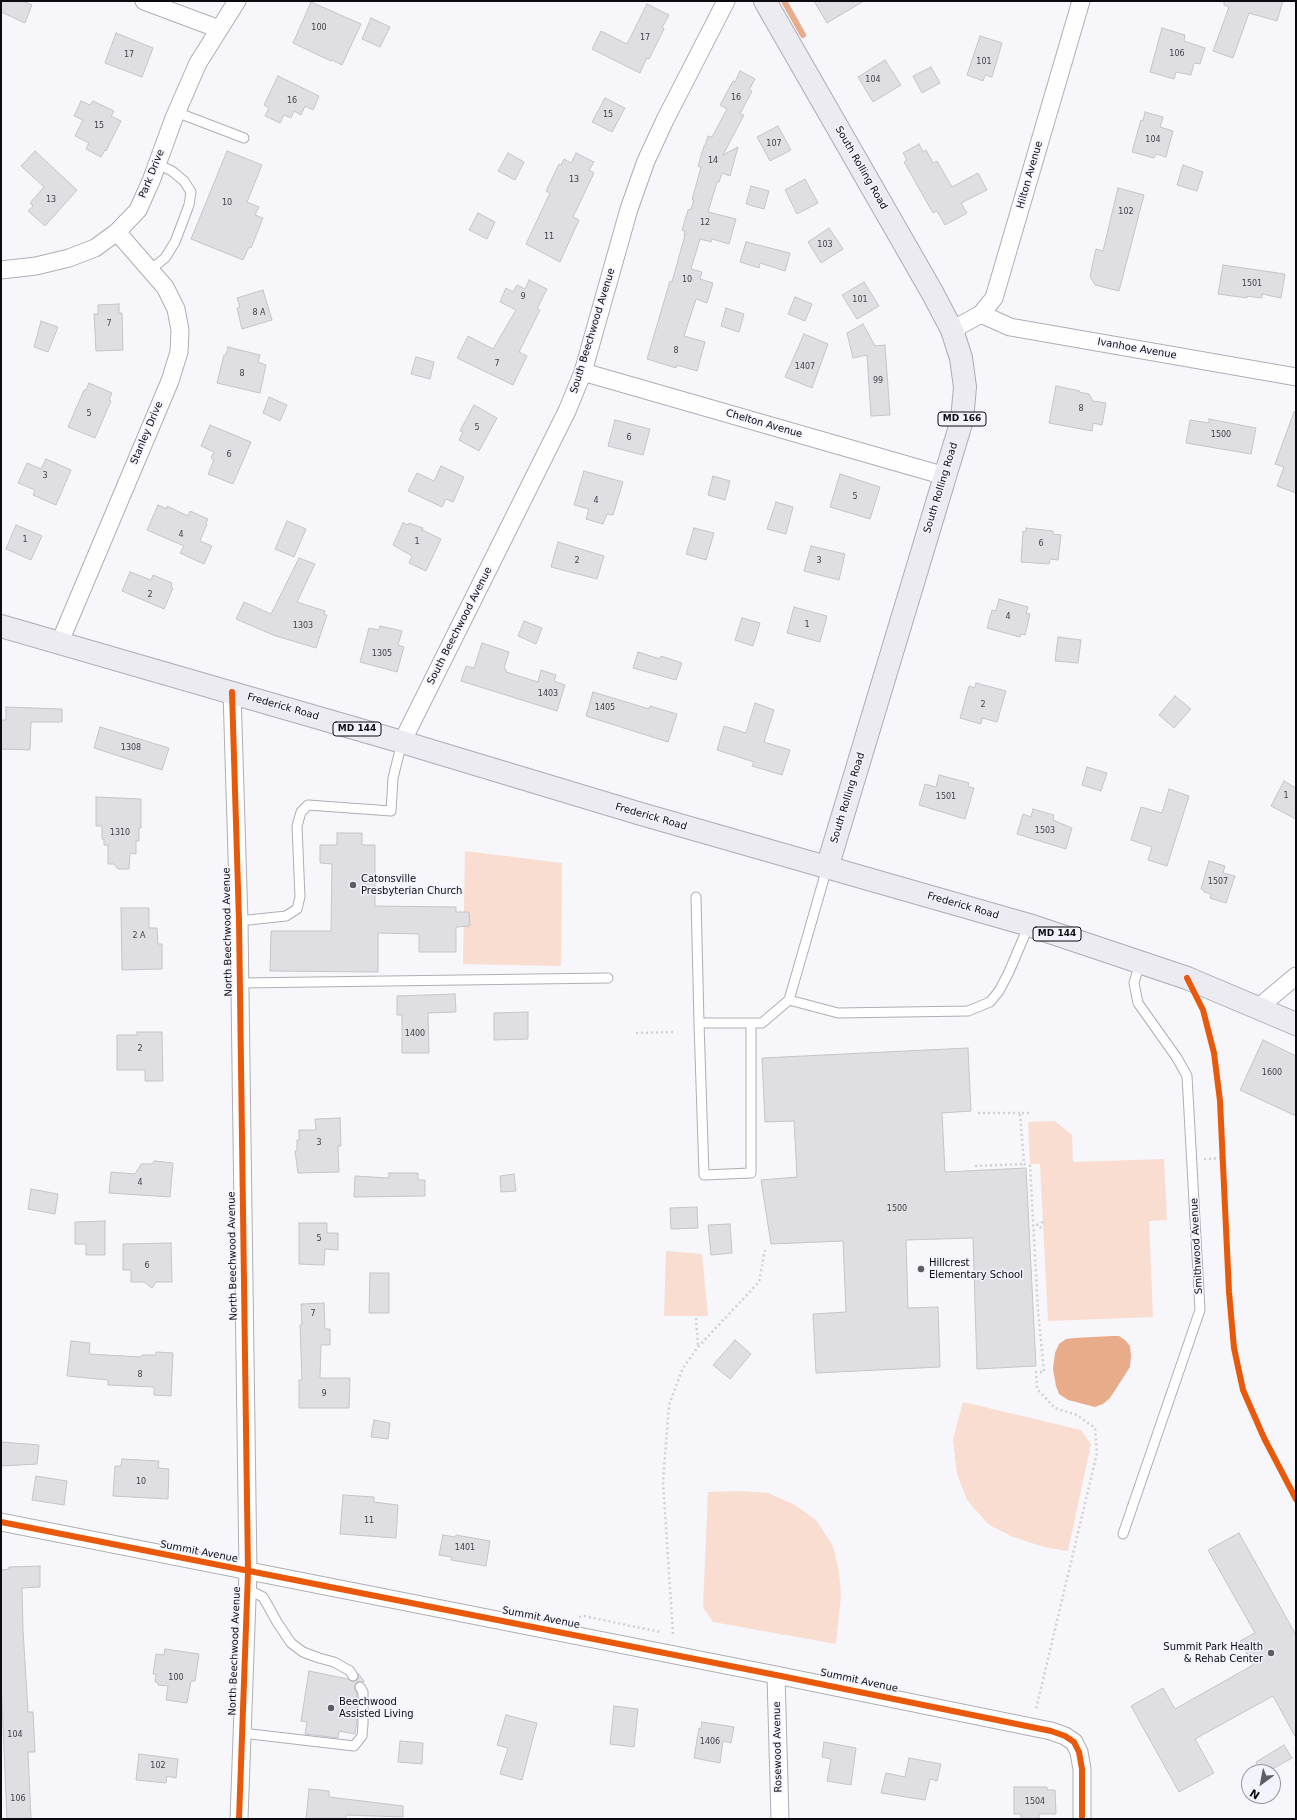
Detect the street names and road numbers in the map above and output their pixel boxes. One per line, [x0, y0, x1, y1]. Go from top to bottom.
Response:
street label: South Rolling Road [832, 124, 890, 212]
street label: Hilton Avenue [1015, 140, 1045, 210]
street label: Park Drive [137, 148, 167, 200]
street label: South Beechwood Avenue [568, 267, 618, 395]
street label: Ivanhoe Avenue [1096, 336, 1178, 362]
street label: Stanley Drive [128, 400, 166, 466]
street label: Chelton Avenue [724, 407, 804, 441]
road number: MD 166 [938, 412, 986, 426]
street label: South Rolling Road [921, 441, 961, 535]
street label: South Beechwood Avenue [425, 565, 495, 687]
street label: Frederick Road [246, 691, 320, 723]
road number: MD 144 [333, 722, 381, 736]
street label: South Rolling Road [828, 751, 868, 845]
street label: Frederick Road [614, 801, 688, 833]
street label: North Beechwood Avenue [221, 867, 235, 997]
street label: Frederick Road [926, 890, 1000, 922]
road number: MD 144 [1033, 927, 1081, 941]
street label: North Beechwood Avenue [226, 1191, 240, 1321]
street label: Smithwood Avenue [1188, 1198, 1206, 1294]
street label: Summit Avenue [159, 1539, 239, 1565]
street label: North Beechwood Avenue [227, 1586, 243, 1716]
street label: Summit Avenue [501, 1605, 581, 1631]
street label: Summit Avenue [819, 1667, 899, 1695]
street label: Rosewood Avenue [771, 1701, 785, 1793]

